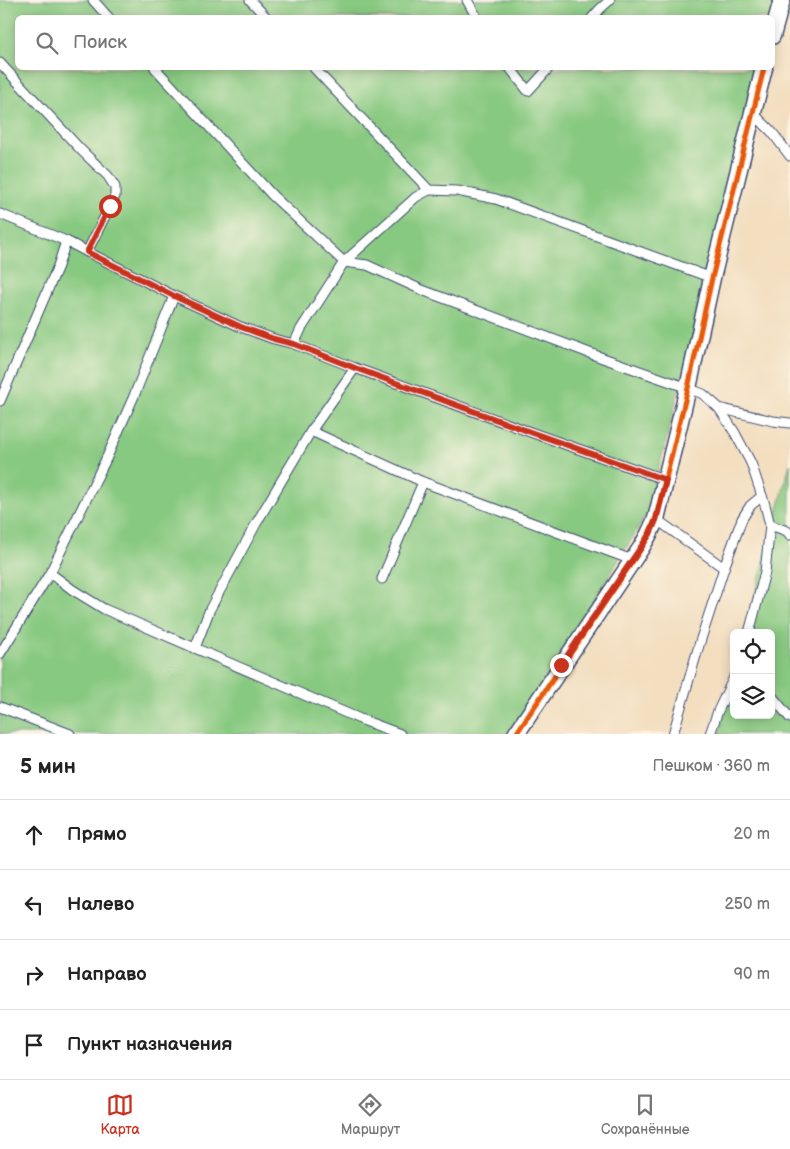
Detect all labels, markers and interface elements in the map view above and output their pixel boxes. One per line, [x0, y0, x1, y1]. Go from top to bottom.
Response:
search box [15, 15, 775, 70]
icon: search [33, 29, 61, 57]
text: Поиск [73, 31, 127, 54]
route start [99, 195, 122, 218]
map controls [730, 629, 775, 719]
button: locate [730, 629, 775, 674]
route end [550, 654, 573, 677]
button: layers [730, 674, 775, 719]
text: 5 мин [20, 754, 76, 779]
text: Пешком · 360 m [653, 757, 770, 776]
icon: ahead [20, 821, 48, 849]
text: Прямо [67, 823, 127, 846]
text: 20 m [734, 825, 770, 844]
icon: left [20, 891, 48, 919]
text: Налево [67, 893, 134, 916]
text: 250 m [724, 895, 770, 914]
icon: right [20, 961, 48, 989]
text: Направо [67, 963, 147, 986]
text: 90 m [734, 965, 770, 984]
icon: arrive [20, 1031, 48, 1059]
text: Пункт назначения [67, 1033, 232, 1056]
tab: Карта [100, 1091, 140, 1138]
tab: Маршрут [341, 1091, 400, 1138]
tab: Сохранённые [601, 1091, 690, 1138]

